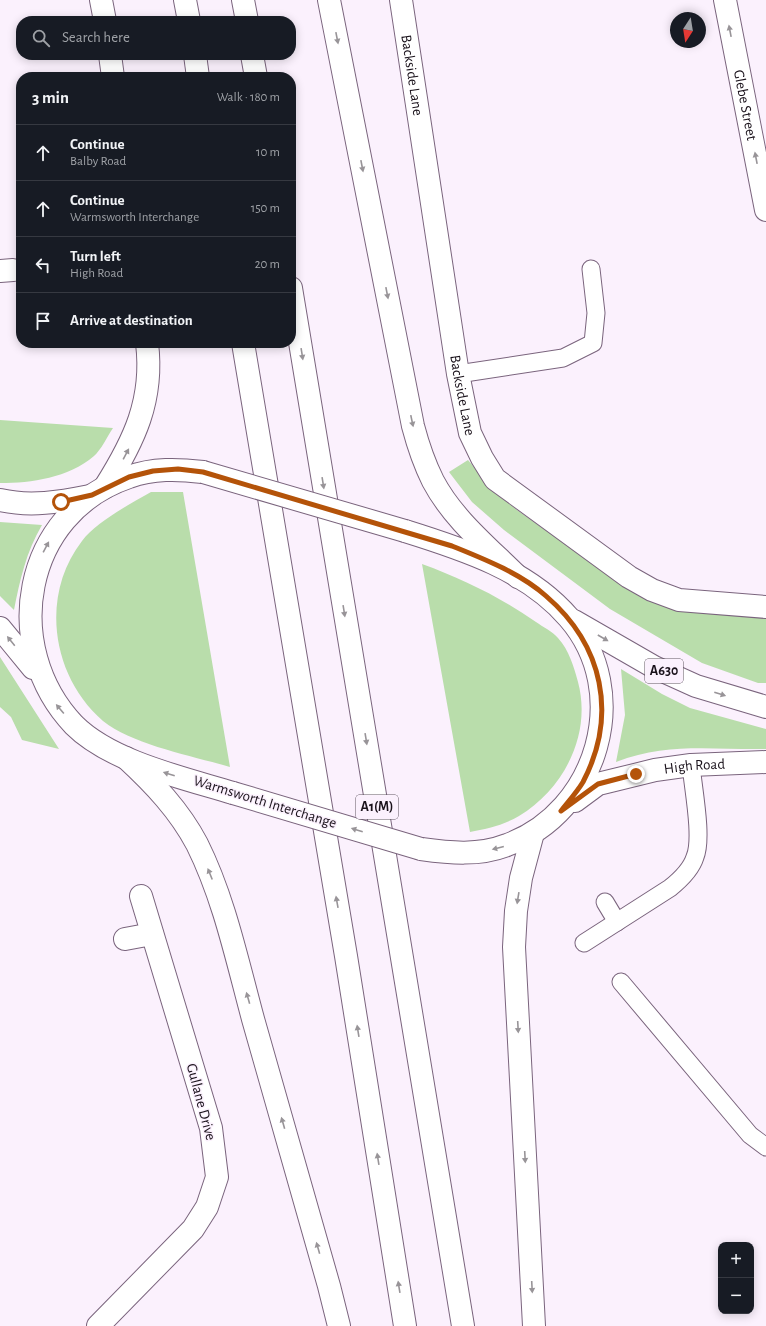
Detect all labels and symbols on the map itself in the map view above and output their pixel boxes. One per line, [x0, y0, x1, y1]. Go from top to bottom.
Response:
north arrow [670, 12, 706, 48]
one-way arrow [727, 25, 733, 37]
one-way arrow [334, 32, 340, 44]
street label: Backside Lane [399, 34, 426, 117]
street label: Glebe Street [731, 68, 760, 142]
one-way arrow [752, 152, 758, 165]
one-way arrow [359, 160, 365, 172]
one-way arrow [384, 287, 390, 300]
one-way arrow [299, 348, 305, 360]
street label: Backside Lane [448, 354, 478, 437]
one-way arrow [409, 415, 415, 427]
one-way arrow [122, 448, 129, 460]
one-way arrow [320, 476, 326, 489]
route start [52, 493, 70, 511]
one-way arrow [43, 541, 49, 553]
one-way arrow [342, 605, 348, 617]
one-way arrow [597, 634, 609, 641]
one-way arrow [6, 635, 15, 646]
road number: A630 [645, 659, 683, 683]
one-way arrow [714, 691, 726, 697]
one-way arrow [55, 703, 64, 714]
one-way arrow [363, 733, 369, 745]
street label: High Road [663, 756, 726, 776]
route end [627, 765, 645, 783]
one-way arrow [163, 771, 175, 777]
street label: Warmsworth Interchange [192, 773, 339, 831]
road number: A1(M) [356, 795, 398, 819]
one-way arrow [350, 827, 362, 833]
one-way arrow [492, 845, 504, 851]
one-way arrow [206, 867, 212, 879]
one-way arrow [515, 892, 521, 904]
one-way arrow [334, 896, 340, 909]
one-way arrow [245, 992, 251, 1004]
one-way arrow [515, 1021, 521, 1034]
one-way arrow [355, 1025, 361, 1037]
street label: Gullane Drive [184, 1062, 218, 1142]
one-way arrow [280, 1117, 286, 1129]
one-way arrow [522, 1151, 529, 1163]
one-way arrow [375, 1153, 381, 1165]
one-way arrow [315, 1242, 321, 1254]
one-way arrow [396, 1281, 402, 1294]
one-way arrow [529, 1281, 536, 1293]

